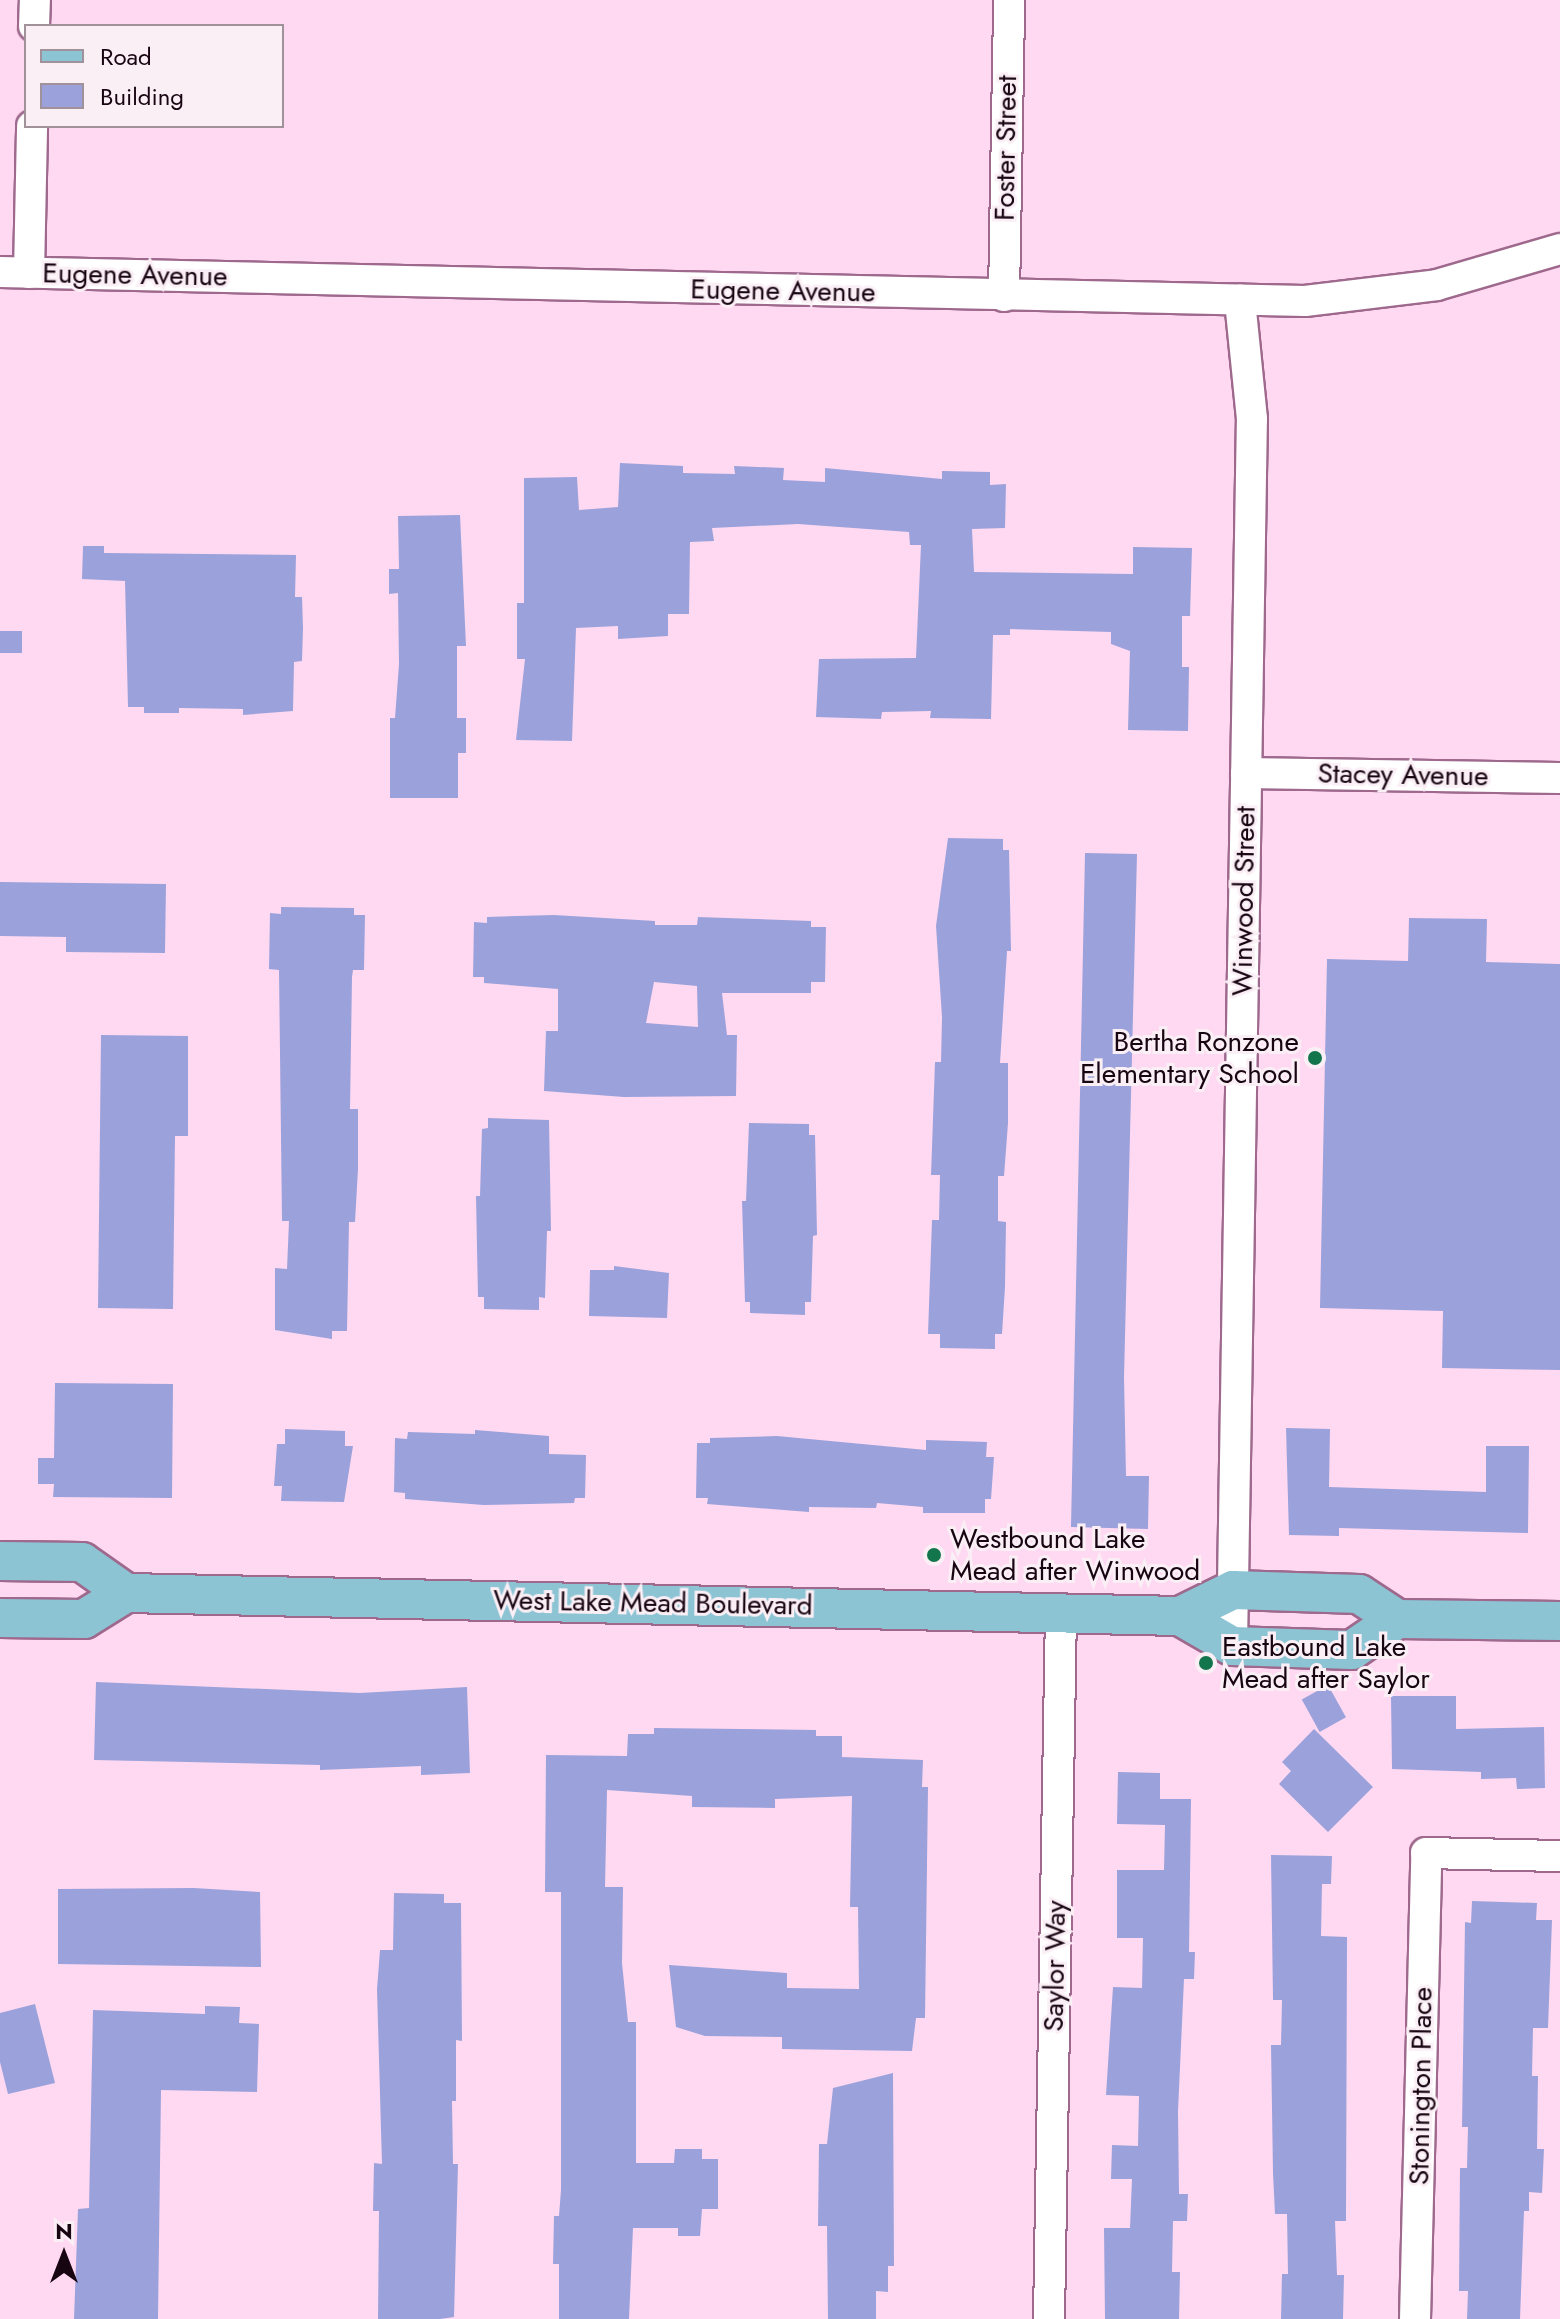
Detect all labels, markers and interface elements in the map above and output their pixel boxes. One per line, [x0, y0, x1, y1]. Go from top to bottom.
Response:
legend [24, 24, 284, 128]
text: Road [100, 39, 152, 74]
street label: Foster Street [988, 75, 1024, 221]
text: Building [100, 79, 184, 114]
street label: Eugene Avenue [42, 257, 228, 293]
street label: Eugene Avenue [690, 273, 876, 309]
street label: Stacey Avenue [1317, 757, 1489, 793]
street label: Winwood Street [1226, 806, 1262, 996]
place label: Bertha Ronzone Elementary School [1080, 1025, 1299, 1091]
marker: Bertha Ronzone Elementary School [1306, 1049, 1324, 1067]
place label: Westbound Lake Mead after Winwood [950, 1522, 1200, 1588]
marker: Westbound Lake Mead after Winwood [925, 1546, 943, 1564]
street label: West Lake Mead Boulevard [493, 1583, 813, 1623]
place label: Eastbound Lake Mead after Saylor [1222, 1630, 1430, 1696]
marker: Eastbound Lake Mead after Saylor [1197, 1654, 1215, 1672]
street label: Saylor Way [1037, 1900, 1073, 2032]
street label: Stonington Place [1402, 1987, 1440, 2185]
north arrow [24, 2215, 104, 2295]
text: N [55, 2215, 73, 2247]

